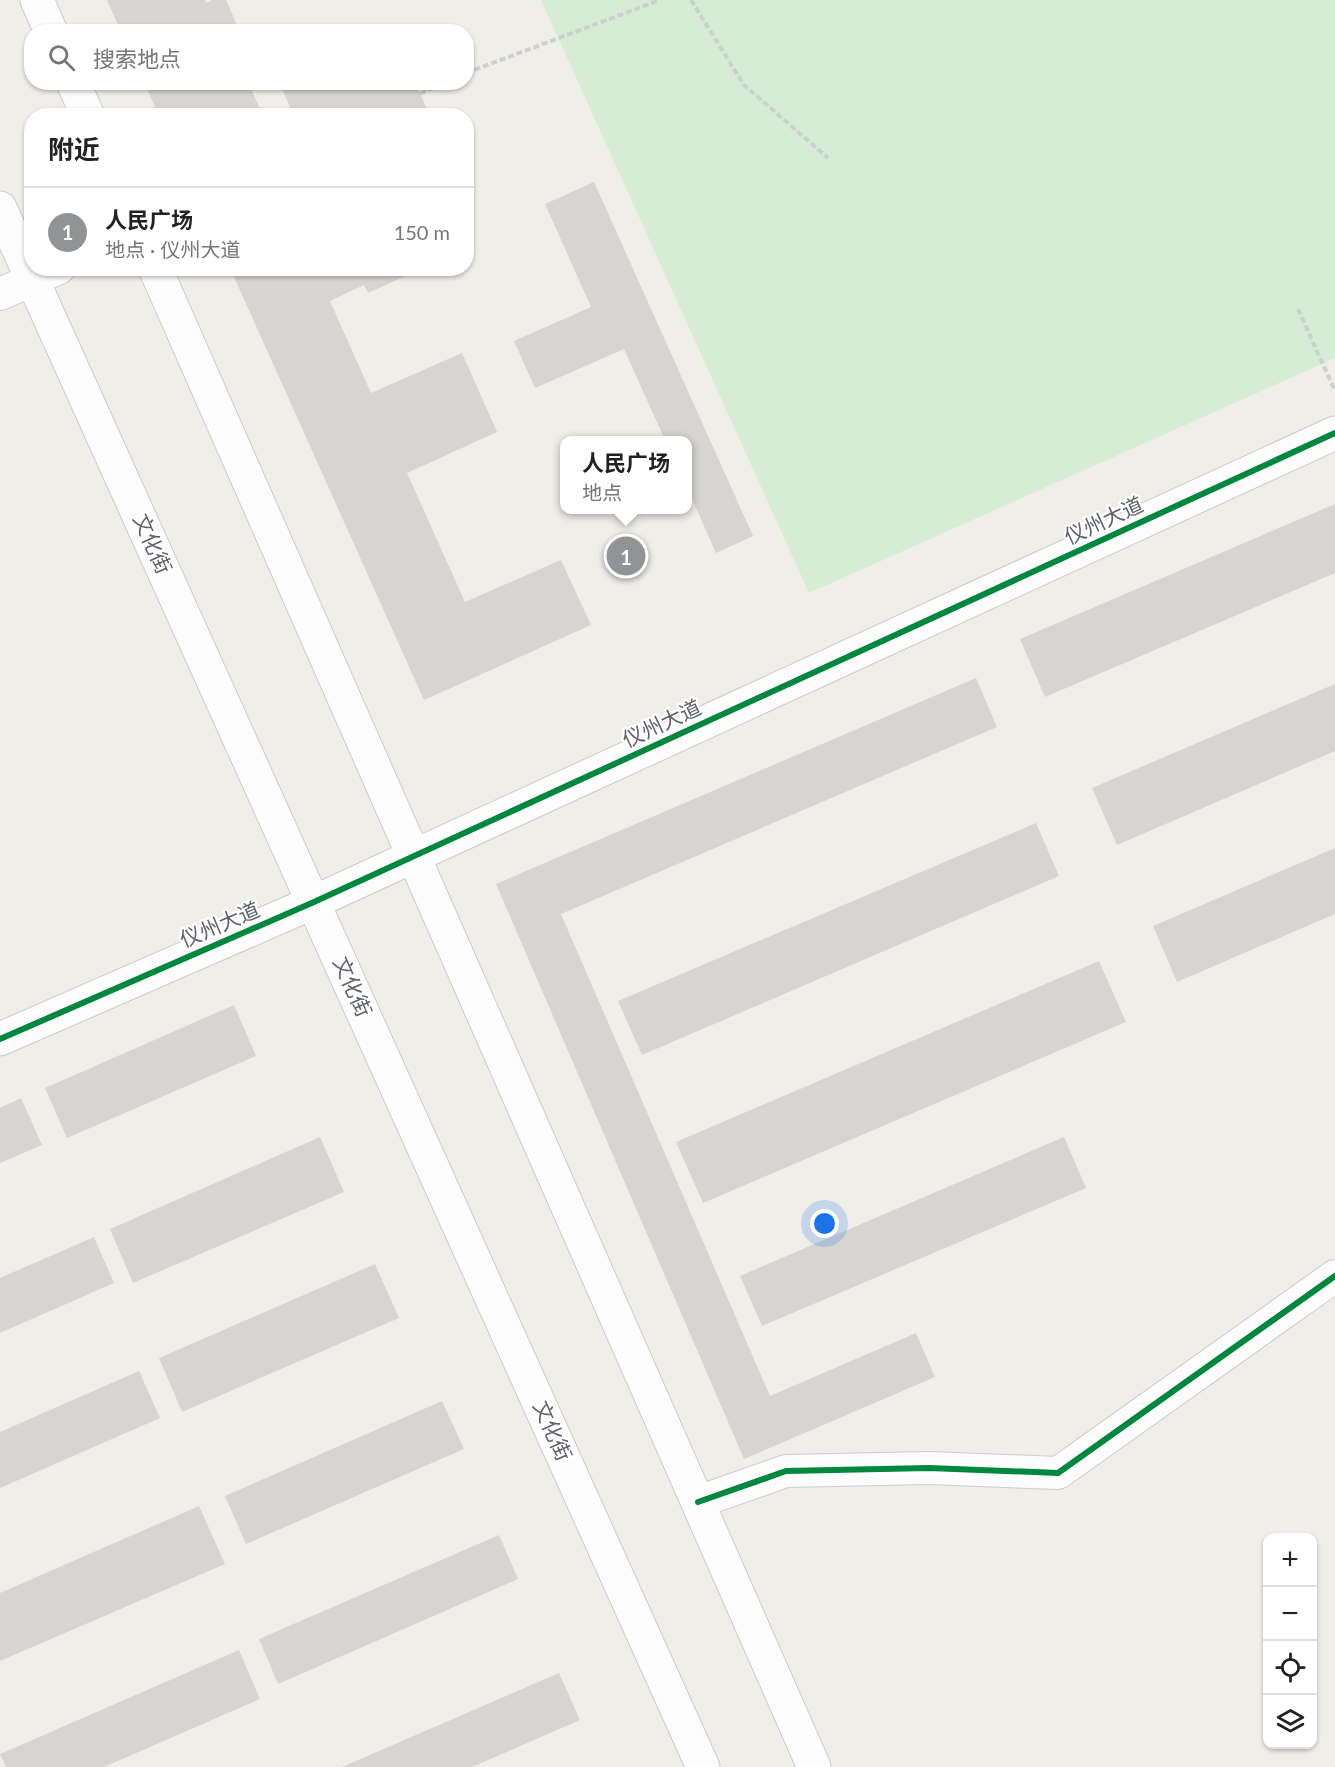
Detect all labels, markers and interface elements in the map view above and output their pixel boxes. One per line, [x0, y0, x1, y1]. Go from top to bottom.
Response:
search box [24, 24, 474, 90]
icon: search [45, 41, 78, 74]
text: 搜索地点 [93, 45, 181, 72]
text: 附近 [48, 133, 100, 165]
text: 人民广场 [105, 206, 193, 233]
text: 1 [62, 220, 73, 244]
text: 150 m [394, 220, 450, 244]
text: 地点 · 仪州大道 [105, 237, 240, 261]
popup [560, 436, 692, 514]
text: 人民广场 [582, 449, 670, 476]
text: 地点 [582, 480, 622, 504]
street label: 仪州大道 [1060, 491, 1147, 549]
street label: 文化街 [129, 510, 178, 577]
pin: 1 [606, 534, 646, 578]
street label: 仪州大道 [618, 694, 705, 752]
street label: 仪州大道 [176, 896, 263, 952]
street label: 文化街 [329, 953, 378, 1020]
your location [810, 1209, 839, 1238]
street label: 文化街 [529, 1397, 578, 1464]
map controls [1263, 1533, 1317, 1749]
button: + [1263, 1533, 1317, 1587]
button: − [1263, 1587, 1317, 1641]
button: locate [1263, 1641, 1317, 1695]
button: layers [1263, 1695, 1317, 1749]

